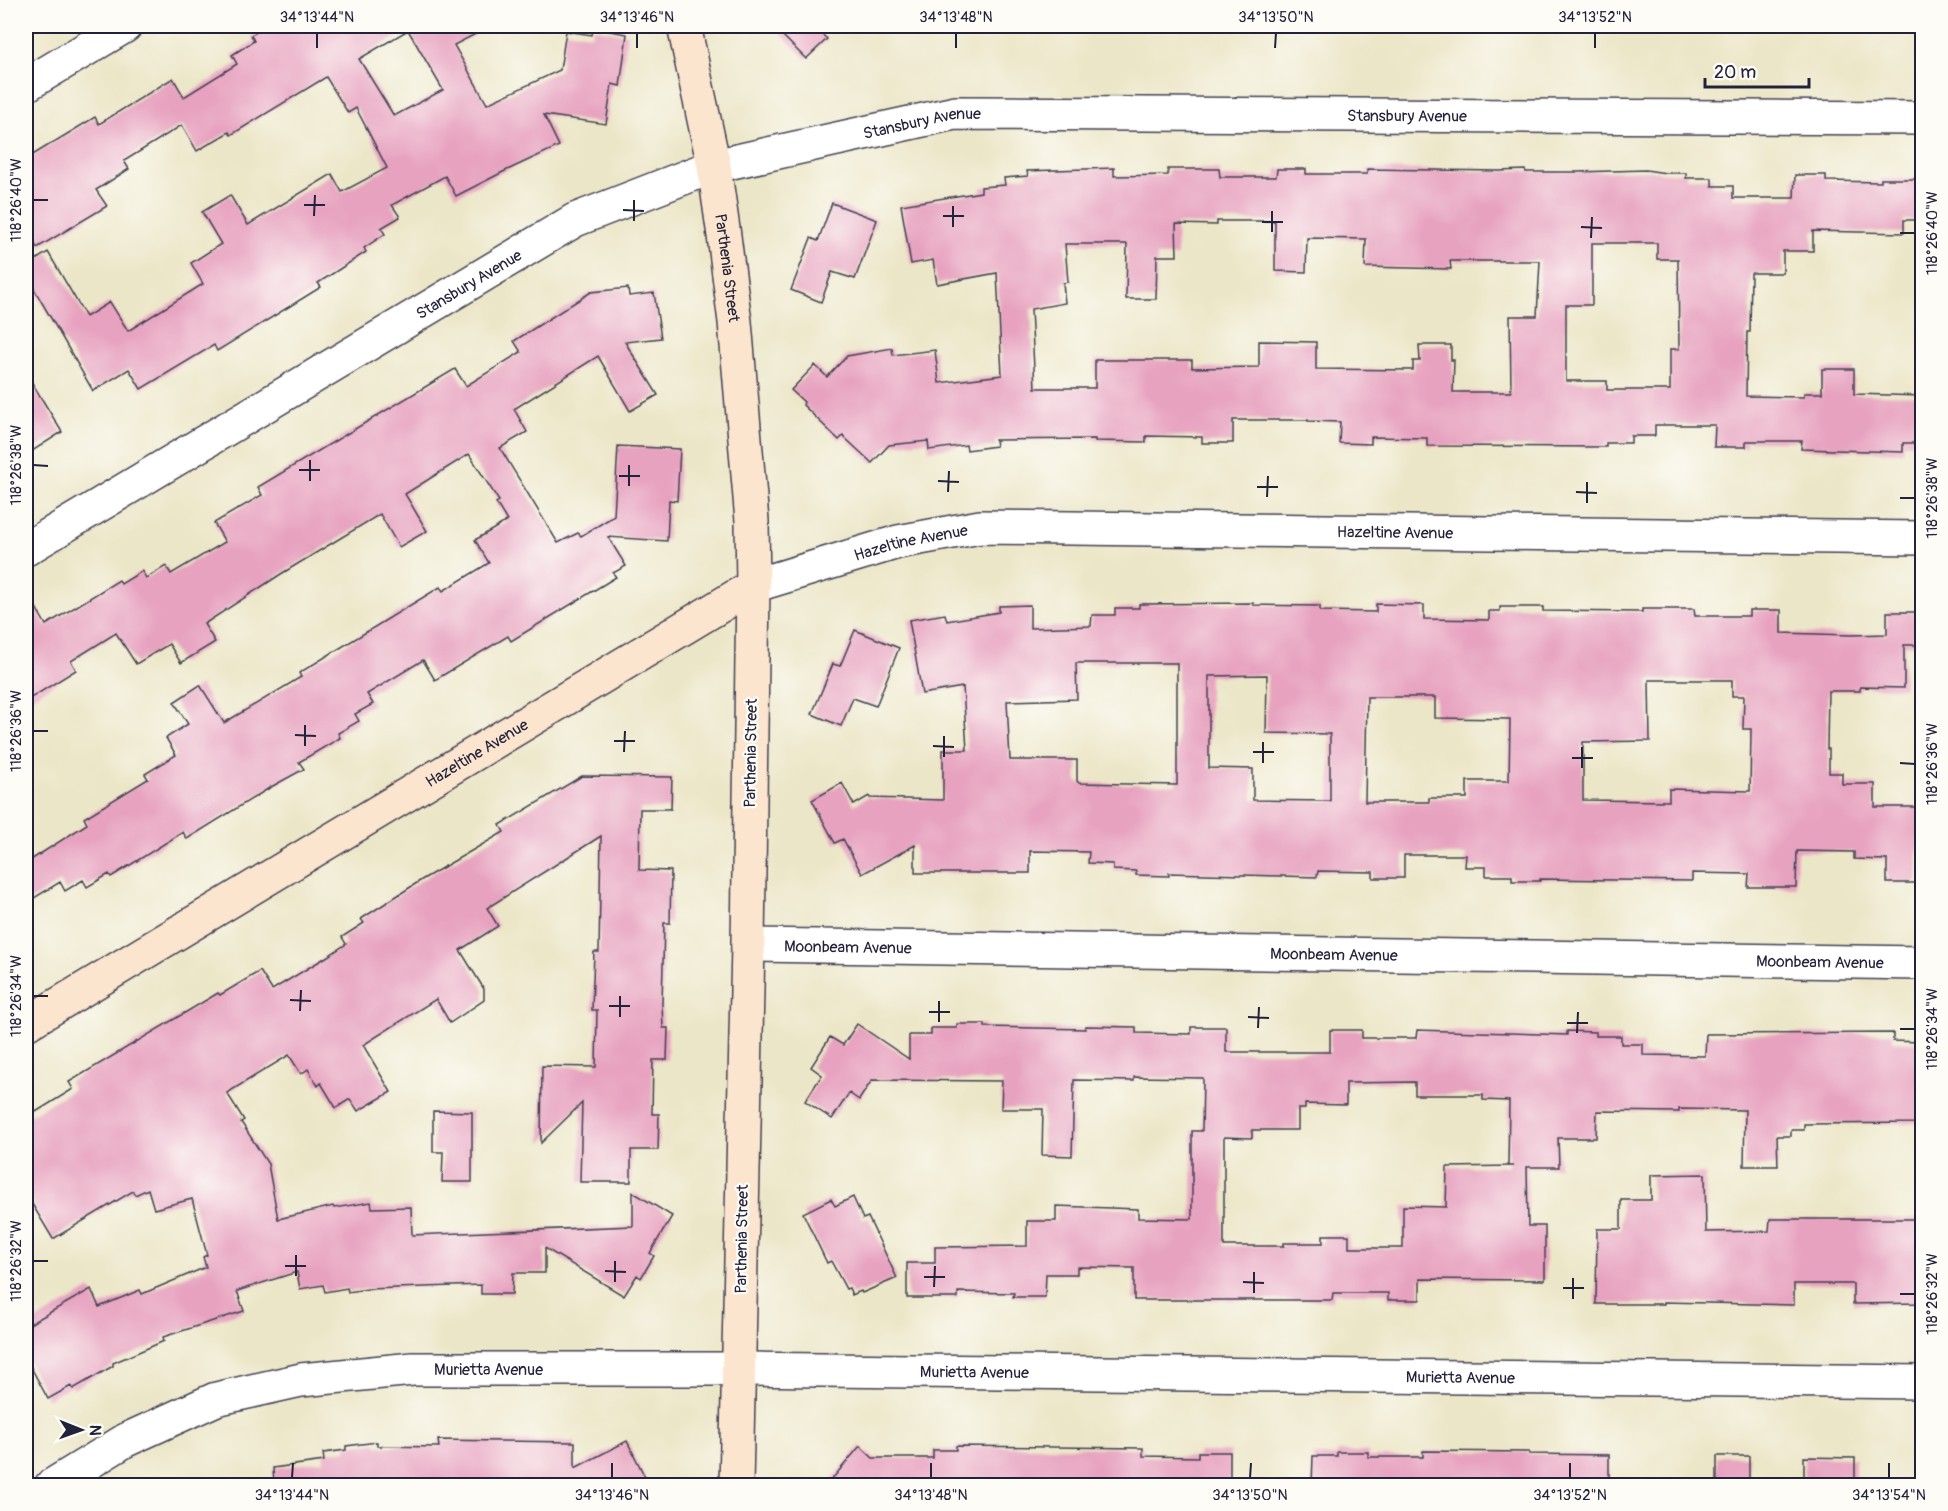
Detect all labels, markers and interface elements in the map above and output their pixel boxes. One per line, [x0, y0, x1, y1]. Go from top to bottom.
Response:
text: 34°13'44"N [280, 8, 354, 27]
text: 34°13'46"N [600, 8, 674, 27]
text: 34°13'48"N [919, 8, 993, 27]
text: 34°13'50"N [1238, 8, 1314, 27]
text: 34°13'52"N [1558, 8, 1632, 27]
scale bar [1705, 51, 1808, 89]
text: 20 m [1714, 61, 1756, 84]
street label: Stansbury Avenue [861, 104, 981, 144]
street label: Stansbury Avenue [1347, 106, 1467, 127]
text: 118°26'40"W [7, 158, 26, 242]
text: 118°26'40"W [1923, 191, 1942, 275]
street label: Parthenia Street [710, 212, 744, 324]
street label: Stansbury Avenue [413, 245, 526, 324]
text: 118°26'38"W [7, 424, 26, 505]
text: 118°26'38"W [1923, 457, 1942, 538]
street label: Hazeltine Avenue [852, 520, 970, 566]
street label: Hazeltine Avenue [1337, 522, 1454, 544]
text: 118°26'36"W [7, 690, 26, 772]
street label: Parthenia Street [740, 698, 762, 808]
street label: Hazeltine Avenue [422, 715, 532, 792]
text: 118°26'36"W [1923, 723, 1942, 805]
street label: Moonbeam Avenue [784, 937, 912, 959]
street label: Moonbeam Avenue [1270, 944, 1398, 966]
street label: Moonbeam Avenue [1756, 951, 1884, 973]
text: 118°26'34"W [7, 955, 26, 1037]
text: 118°26'34"W [1923, 988, 1942, 1070]
street label: Parthenia Street [731, 1184, 753, 1294]
text: 118°26'32"W [7, 1220, 26, 1302]
text: 118°26'32"W [1923, 1253, 1942, 1335]
street label: Murietta Avenue [434, 1360, 543, 1380]
street label: Murietta Avenue [920, 1362, 1029, 1383]
street label: Murietta Avenue [1406, 1367, 1515, 1389]
north arrow [51, 1400, 111, 1460]
text: N [85, 1425, 105, 1436]
text: 34°13'44"N [255, 1486, 329, 1505]
text: 34°13'46"N [575, 1486, 649, 1505]
text: 34°13'48"N [894, 1486, 968, 1505]
text: 34°13'50"N [1212, 1486, 1288, 1505]
text: 34°13'52"N [1533, 1486, 1607, 1505]
text: 34°13'54"N [1852, 1486, 1926, 1505]

